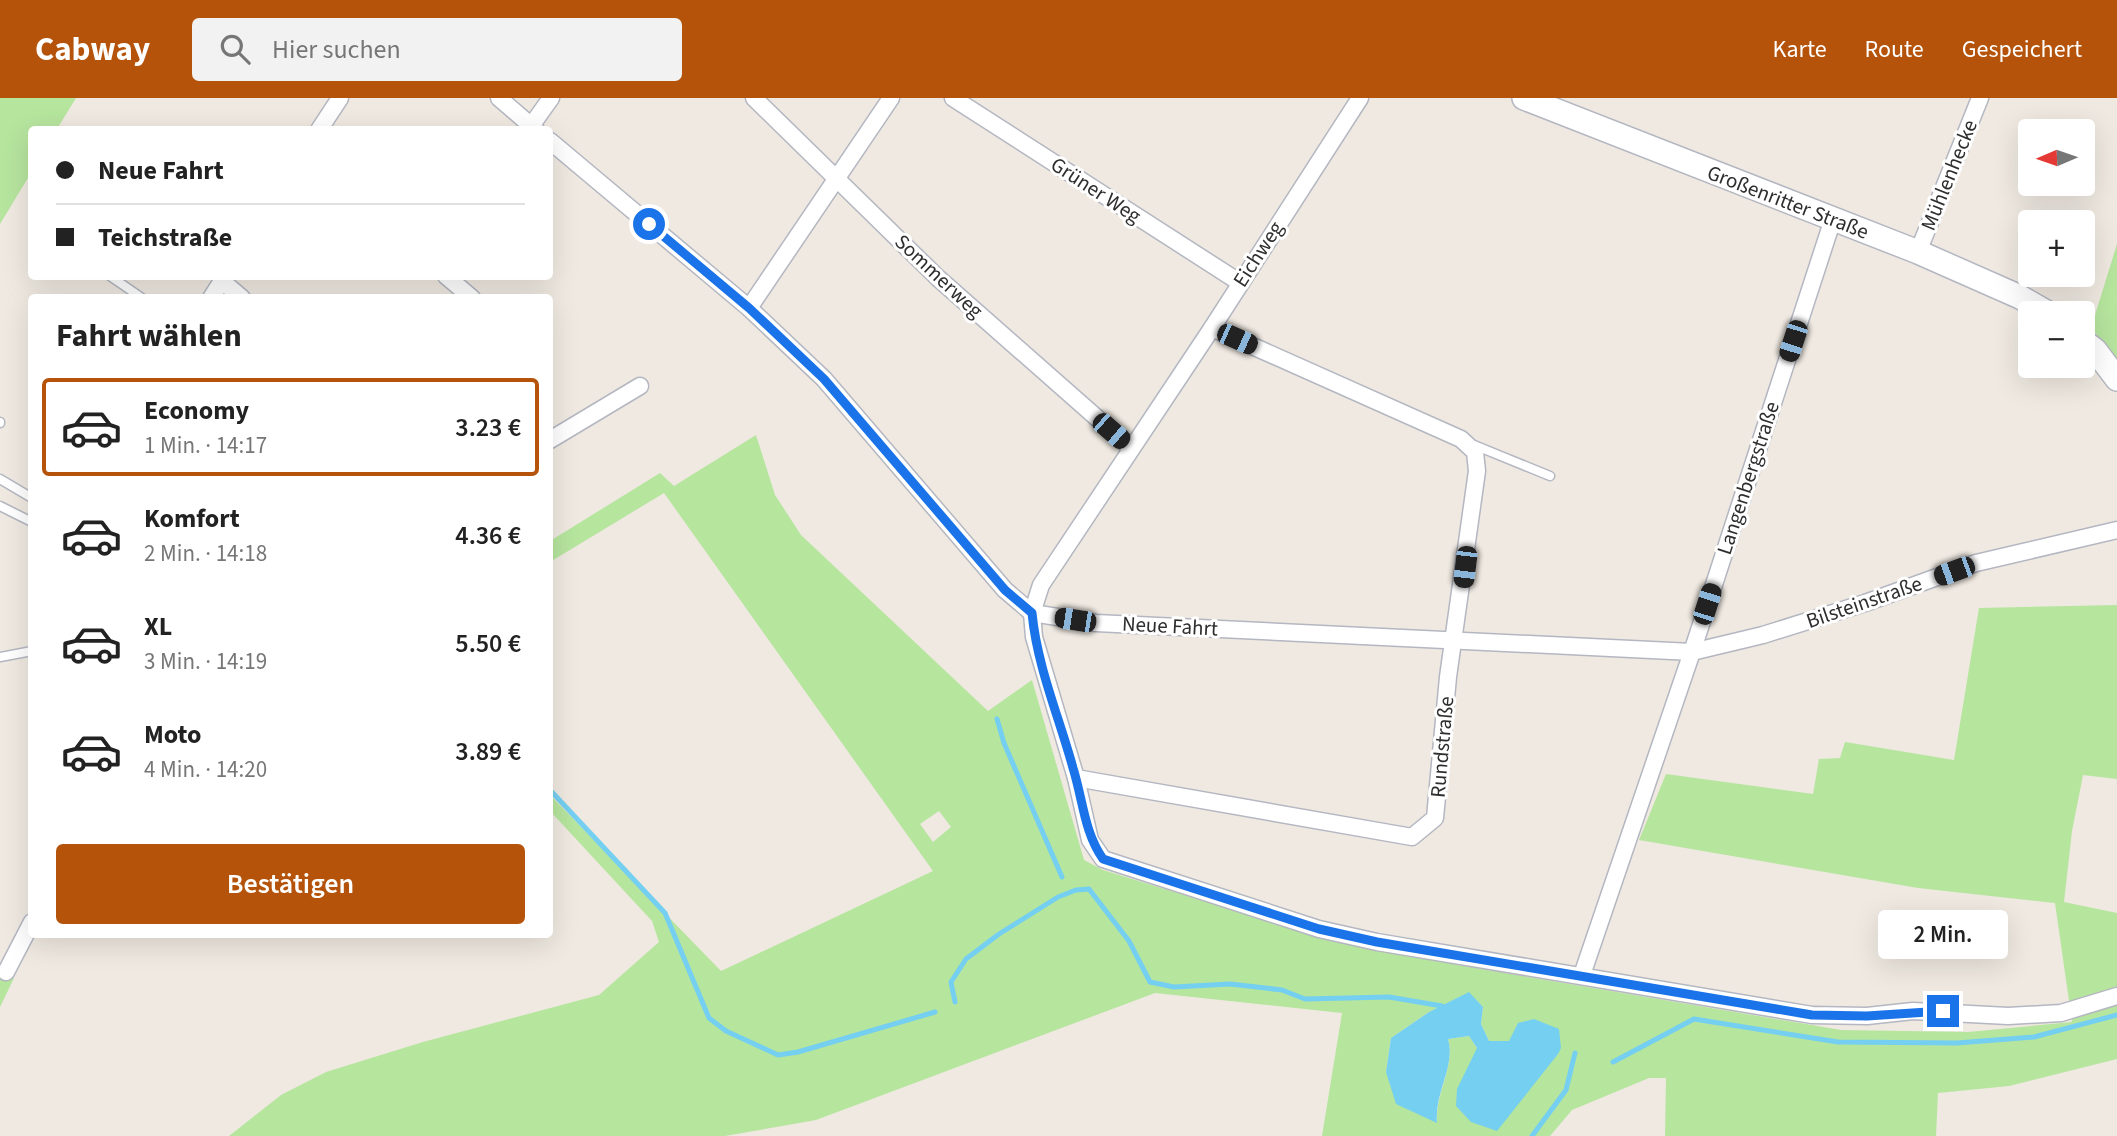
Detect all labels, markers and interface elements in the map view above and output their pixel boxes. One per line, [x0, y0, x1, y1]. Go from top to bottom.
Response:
search box [192, 18, 682, 81]
text: Cabway [35, 26, 150, 73]
icon: search [216, 30, 254, 68]
text: Hier suchen [272, 31, 401, 68]
text: Karte [1773, 32, 1827, 67]
text: Route [1865, 32, 1924, 67]
text: Gespeichert [1962, 32, 2082, 67]
street label: Mühlenhecke [1913, 115, 1985, 235]
north arrow [2018, 119, 2095, 196]
map controls [2018, 119, 2095, 378]
street label: Grüner Weg [1045, 150, 1147, 231]
text: Neue Fahrt [98, 152, 224, 189]
street label: Großenritter Straße [1703, 157, 1873, 247]
route start [633, 208, 665, 240]
button: + [2018, 210, 2095, 287]
street label: Eichweg [1226, 215, 1291, 293]
text: Teichstraße [98, 219, 232, 256]
street label: Sommerweg [888, 227, 990, 325]
button: − [2018, 301, 2095, 378]
text: Fahrt wählen [56, 313, 242, 359]
car [1777, 318, 1810, 364]
car [1214, 321, 1261, 357]
text: Economy [144, 392, 249, 429]
icon: car [60, 396, 123, 459]
street label: Langenbergstraße [1709, 398, 1787, 558]
text: 3.23 € [455, 409, 521, 446]
car [1089, 409, 1134, 453]
text: 1 Min. · 14:17 [144, 429, 267, 462]
text: Komfort [144, 500, 240, 537]
icon: car [60, 504, 123, 567]
text: 4.36 € [455, 517, 521, 554]
text: 2 Min. · 14:18 [144, 537, 267, 570]
car [1453, 545, 1478, 589]
car [1931, 554, 1978, 588]
street label: Bilsteinstraße [1802, 568, 1926, 636]
car [1691, 581, 1724, 627]
car [1053, 606, 1098, 634]
text: XL [144, 608, 172, 645]
street label: Neue Fahrt [1121, 609, 1219, 643]
icon: car [60, 612, 123, 675]
text: 5.50 € [455, 625, 521, 662]
text: 3 Min. · 14:19 [144, 645, 267, 678]
street label: Rundstraße [1423, 695, 1461, 799]
text: Moto [144, 716, 201, 753]
icon: car [60, 720, 123, 783]
text: 3.89 € [455, 733, 521, 770]
text: 4 Min. · 14:20 [144, 753, 267, 786]
button: Bestätigen [56, 844, 525, 924]
callout: 2 Min. [1878, 909, 2008, 958]
text: 2 Min. [1914, 918, 1972, 951]
route end [1927, 995, 1959, 1027]

